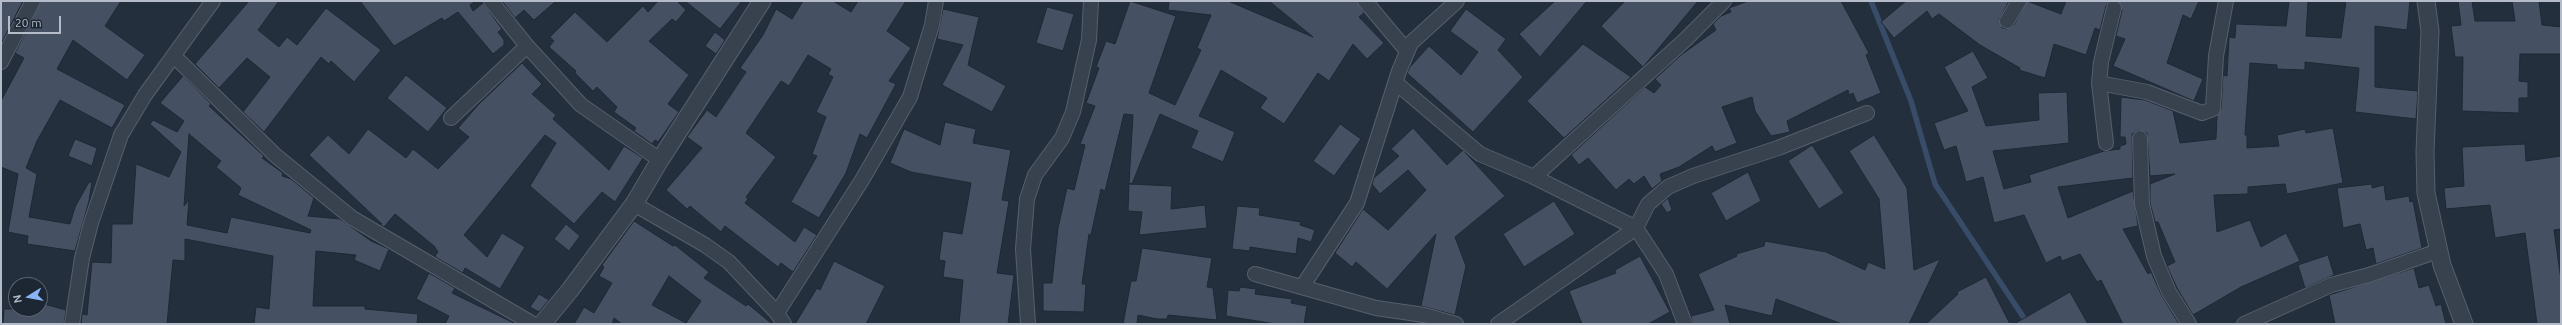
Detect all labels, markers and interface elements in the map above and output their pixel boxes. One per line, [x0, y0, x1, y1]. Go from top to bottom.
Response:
scale bar [10, 8, 63, 34]
text: 20 m [15, 16, 42, 29]
north arrow [8, 277, 48, 317]
text: N [11, 294, 24, 304]

